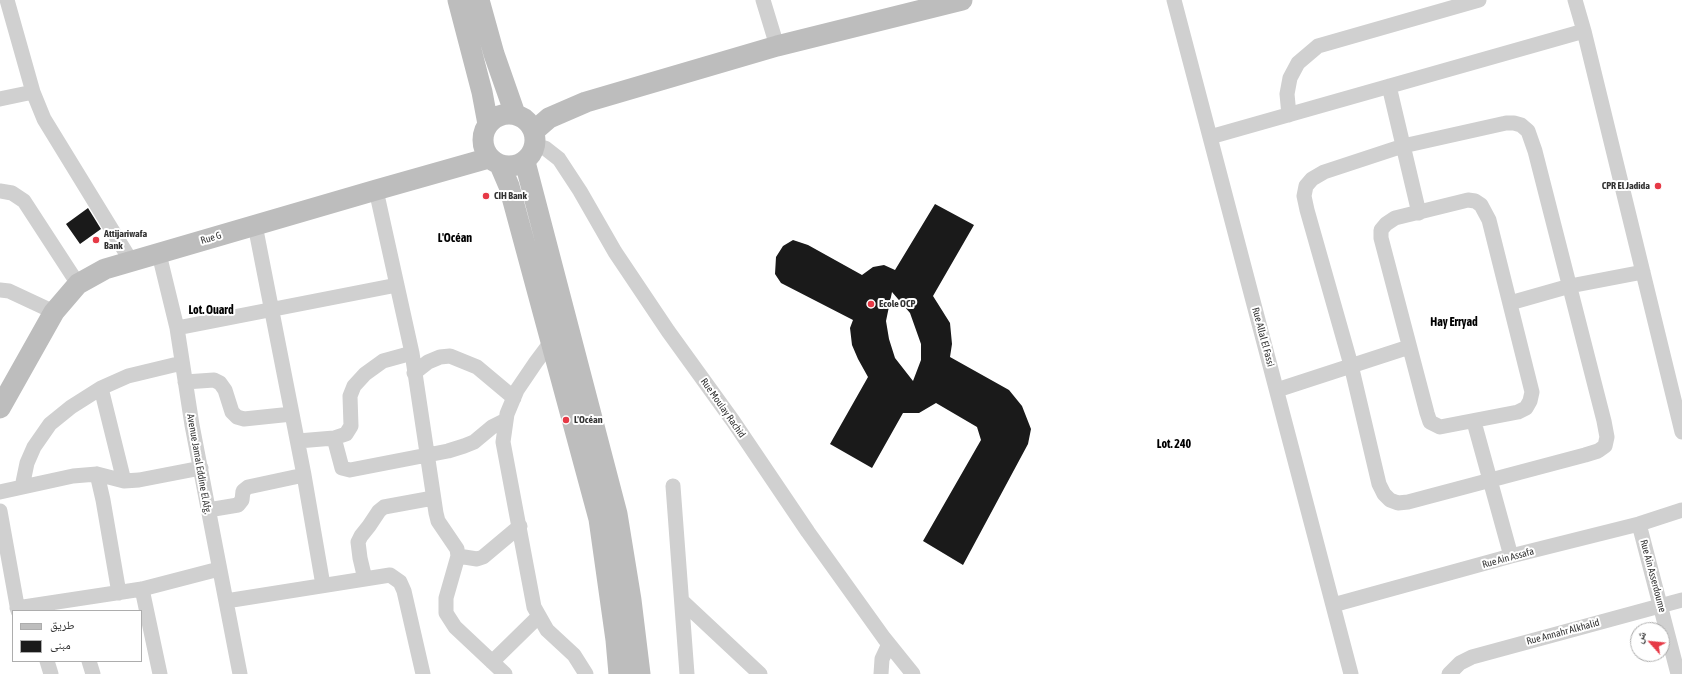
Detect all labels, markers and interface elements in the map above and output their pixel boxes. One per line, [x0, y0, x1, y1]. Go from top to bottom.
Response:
place label: CPR El Jadida [1602, 180, 1650, 192]
marker: CPR El Jadida [1653, 181, 1663, 191]
place label: CIH Bank [494, 190, 527, 202]
marker: CIH Bank [481, 191, 491, 201]
place label: Attijariwafa Bank [104, 228, 147, 252]
street label: Rue G [199, 229, 223, 247]
district label: L'Océan [438, 231, 472, 245]
marker: Attijariwafa Bank [91, 235, 101, 245]
place label: Ecole OCP [879, 298, 915, 310]
marker: Ecole OCP [866, 299, 876, 309]
district label: Lot. Ouard [188, 303, 234, 317]
street label: Rue Allal El Fassi [1249, 306, 1277, 368]
district label: Hay Erryad [1430, 315, 1478, 329]
street label: Rue Moulay Rachid [698, 376, 748, 440]
street label: Avenue Jamal Eddine El Afg. [184, 413, 214, 515]
place label: L'Océan [574, 414, 603, 426]
marker: L'Océan [561, 415, 571, 425]
district label: Lot. 240 [1157, 437, 1191, 451]
street label: Rue Ain Asserdoume [1638, 538, 1668, 614]
street label: Rue Ain Assafa [1481, 545, 1535, 571]
legend [12, 610, 142, 662]
street label: Rue Annahr Alkhalid [1525, 616, 1601, 648]
text: طريق [50, 618, 75, 632]
north arrow [1630, 622, 1670, 662]
text: ش [1632, 629, 1648, 645]
text: مبنى [50, 638, 71, 652]

